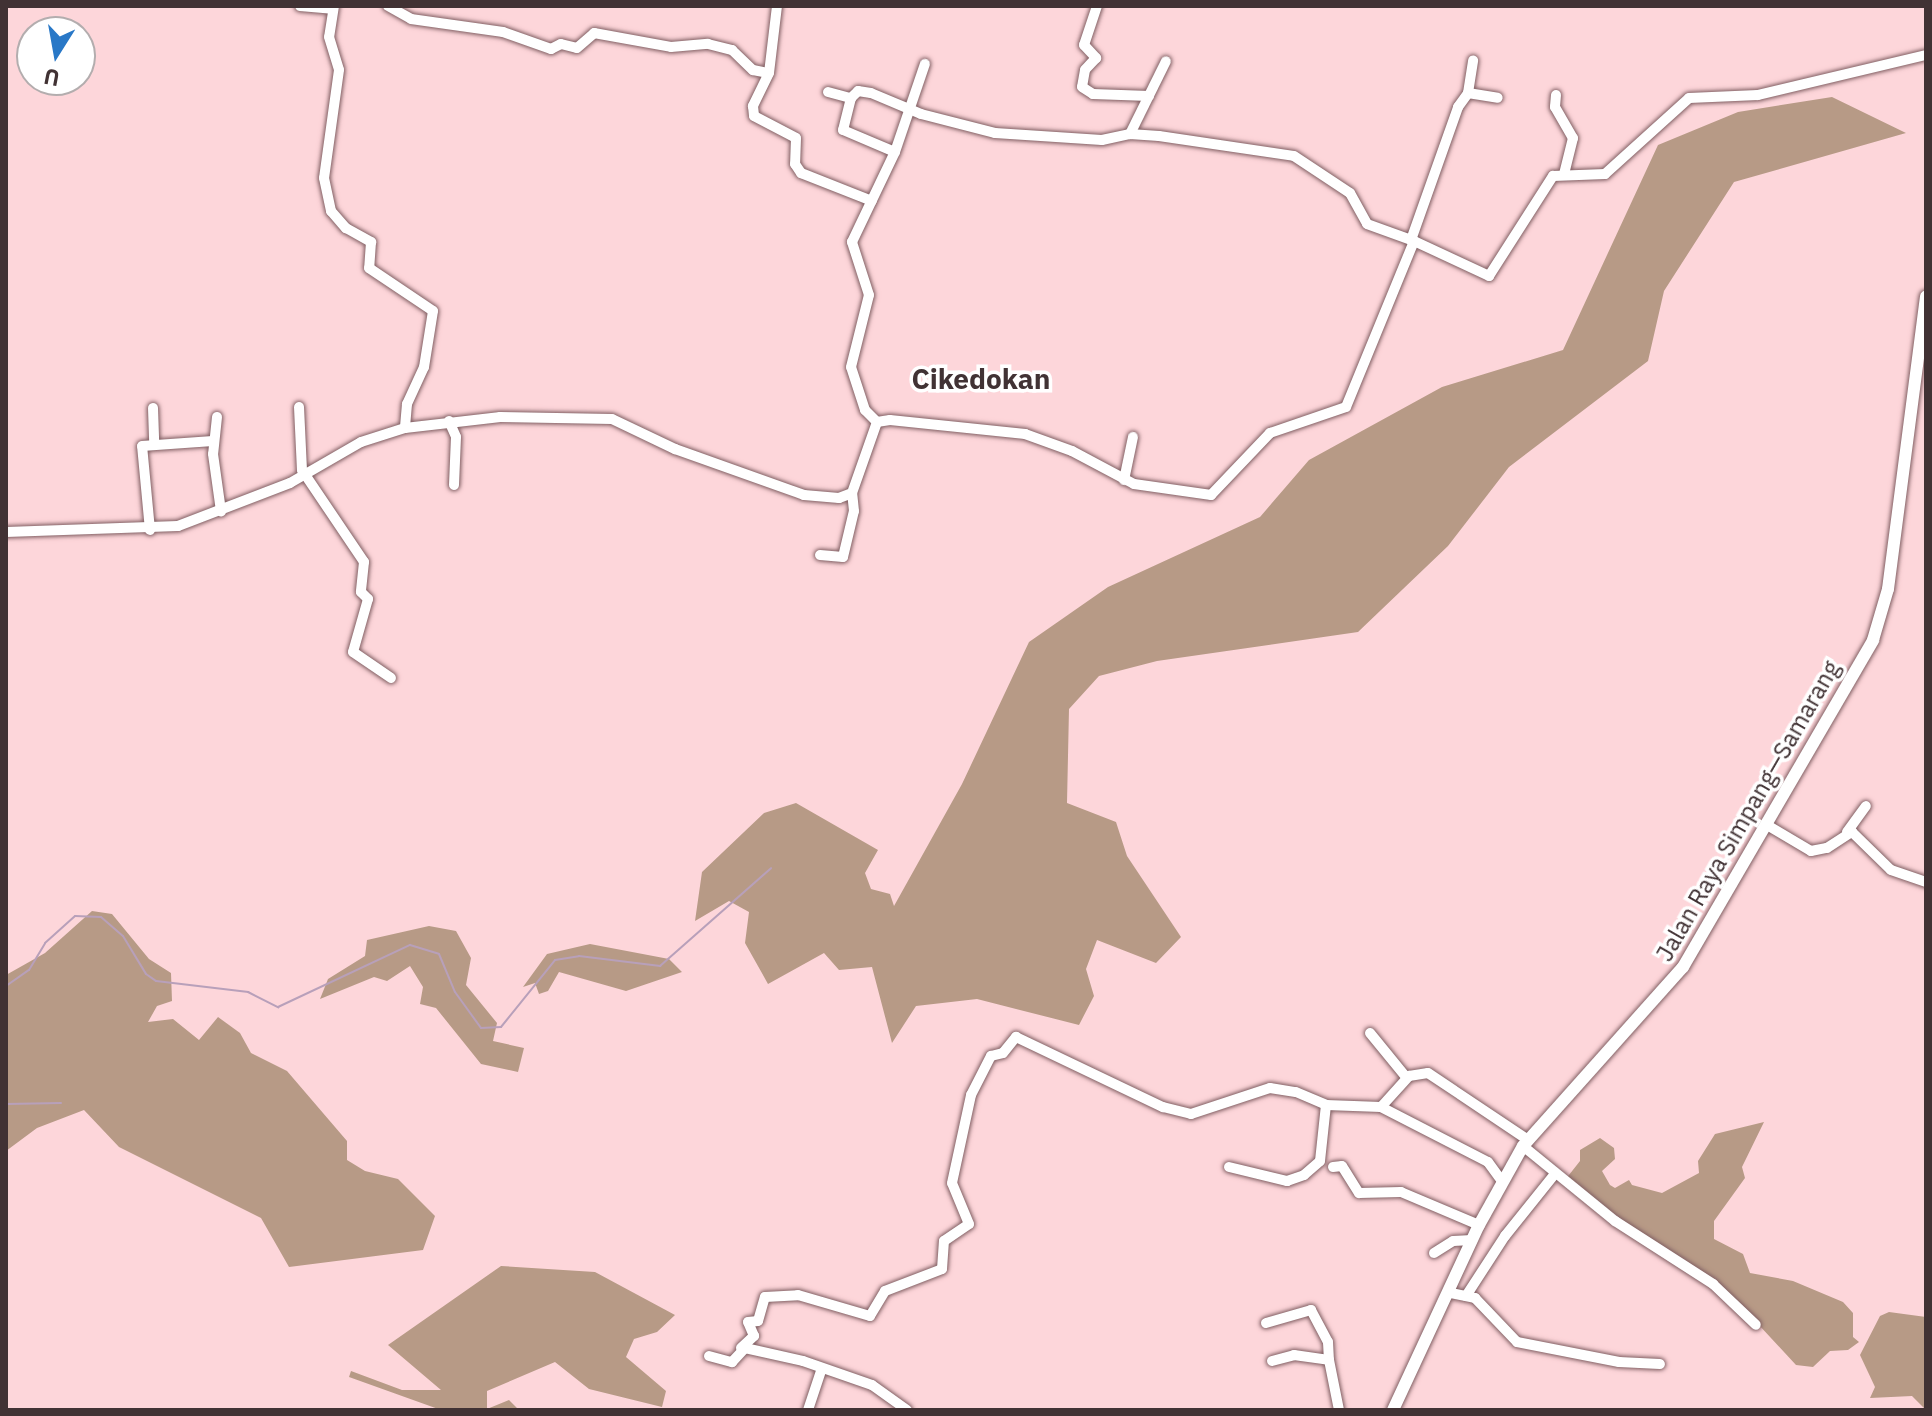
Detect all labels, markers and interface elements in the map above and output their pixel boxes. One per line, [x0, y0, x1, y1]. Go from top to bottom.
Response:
north arrow [16, 16, 96, 96]
text: U [41, 62, 62, 94]
district label: Cikedokan [912, 362, 1050, 396]
street label: Jalan Raya Simpang—Samarang [1650, 656, 1846, 966]

